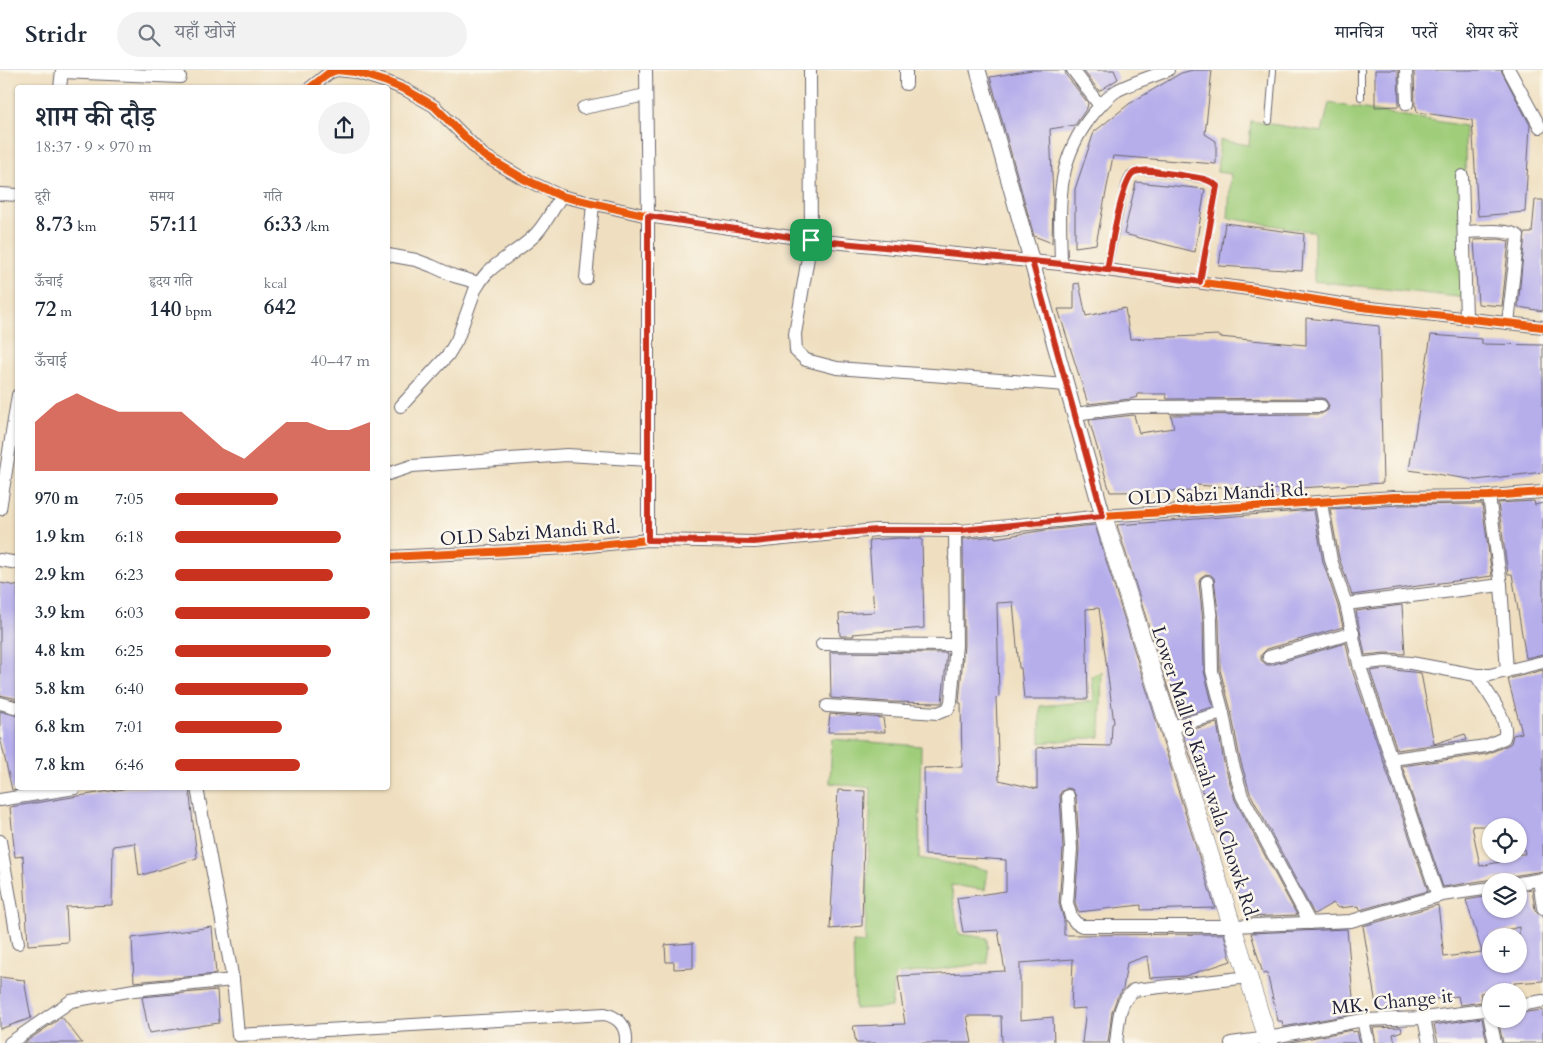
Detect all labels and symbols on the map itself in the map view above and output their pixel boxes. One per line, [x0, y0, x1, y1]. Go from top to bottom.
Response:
pin [790, 219, 832, 261]
street label: OLD Sabzi Mandi Rd. [1127, 476, 1309, 512]
street label: OLD Sabzi Mandi Rd. [439, 514, 621, 552]
street label: Lower Mall to Karah wala Chowk Rd. [1145, 623, 1265, 924]
street label: MK, Change it [1330, 983, 1454, 1021]

